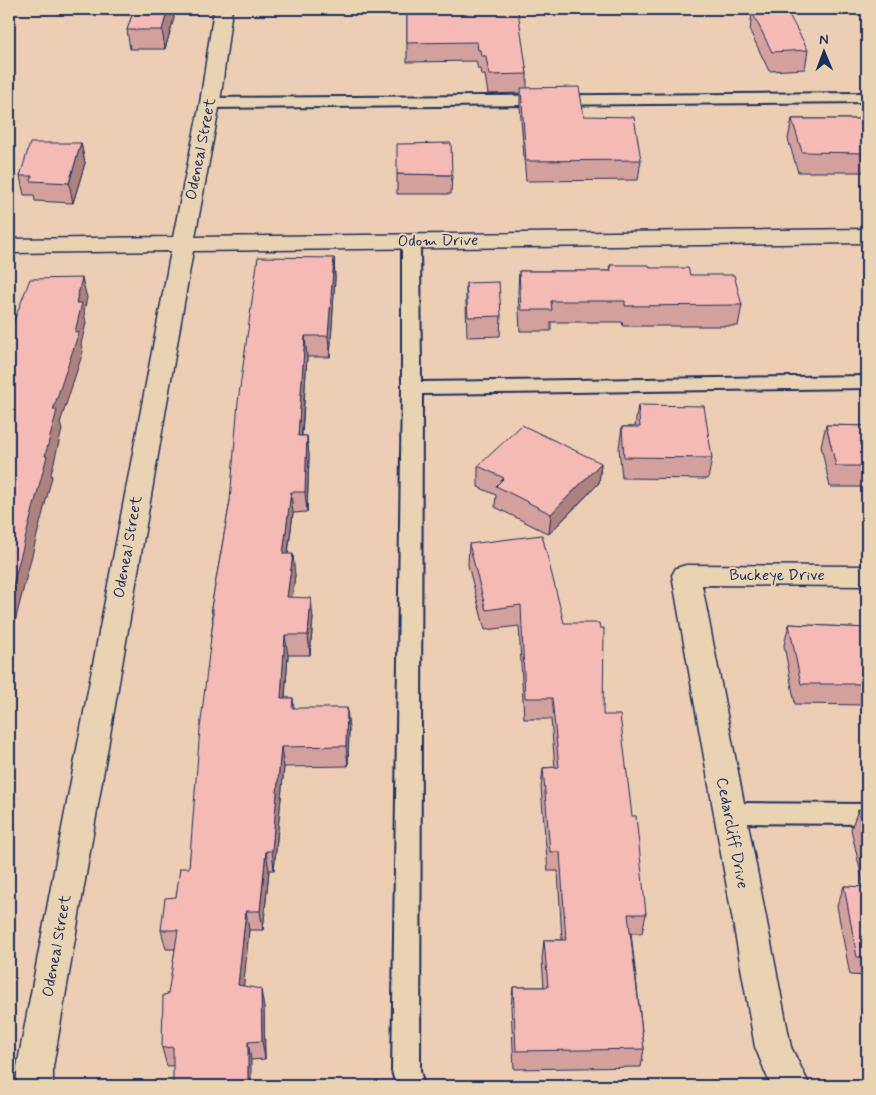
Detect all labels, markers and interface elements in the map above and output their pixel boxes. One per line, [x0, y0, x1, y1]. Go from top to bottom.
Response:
north arrow [798, 28, 848, 78]
text: N [819, 31, 829, 49]
street label: Odeneal Street [181, 96, 221, 202]
street label: Odom Drive [397, 230, 479, 252]
street label: Odeneal Street [109, 494, 147, 600]
street label: Buckeye Drive [729, 565, 825, 586]
street label: Cedarcliff Drive [711, 776, 753, 890]
street label: Odeneal Street [38, 893, 76, 999]

